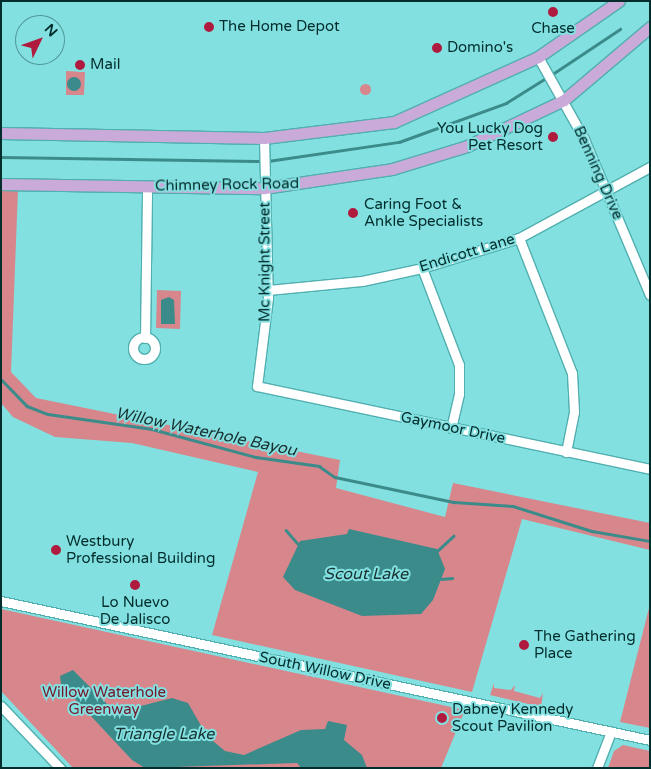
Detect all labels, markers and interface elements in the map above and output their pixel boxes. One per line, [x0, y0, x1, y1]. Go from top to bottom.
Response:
marker: Chase [547, 6, 559, 18]
north arrow [15, 15, 65, 65]
place label: The Home Depot [219, 18, 340, 36]
text: N [41, 20, 61, 40]
place label: Chase [531, 20, 575, 38]
marker: The Home Depot [203, 21, 215, 33]
place label: Domino's [447, 39, 513, 57]
marker: Domino's [431, 42, 443, 54]
place label: Mail [90, 56, 120, 74]
marker: Mail [74, 59, 86, 71]
place label: You Lucky Dog Pet Resort [437, 119, 543, 154]
street label: Benning Drive [569, 124, 627, 222]
marker: You Lucky Dog Pet Resort [547, 131, 559, 143]
street label: Chimney Rock Road [155, 175, 299, 195]
place label: Caring Foot & Ankle Specialists [364, 195, 483, 230]
street label: Mc Knight Street [256, 202, 274, 322]
marker: Caring Foot & Ankle Specialists [346, 206, 360, 220]
street label: Endicott Lane [417, 230, 517, 276]
water label: Willow Waterhole Bayou [114, 403, 298, 461]
street label: Gaymoor Drive [399, 408, 507, 448]
place label: Westbury Professional Building [66, 532, 215, 567]
marker: Westbury Professional Building [50, 544, 62, 556]
water label: Scout Lake [324, 564, 408, 584]
marker: Lo Nuevo De Jalisco [129, 579, 141, 591]
place label: Lo Nuevo De Jalisco [100, 593, 170, 628]
place label: The Gathering Place [534, 627, 636, 662]
marker: The Gathering Place [518, 639, 530, 651]
street label: South Willow Drive [257, 648, 393, 694]
park label: Willow Waterhole Greenway [42, 683, 166, 718]
place label: Dabney Kennedy Scout Pavilion [452, 700, 573, 735]
marker: Dabney Kennedy Scout Pavilion [436, 712, 448, 724]
water label: Triangle Lake [114, 724, 214, 744]

